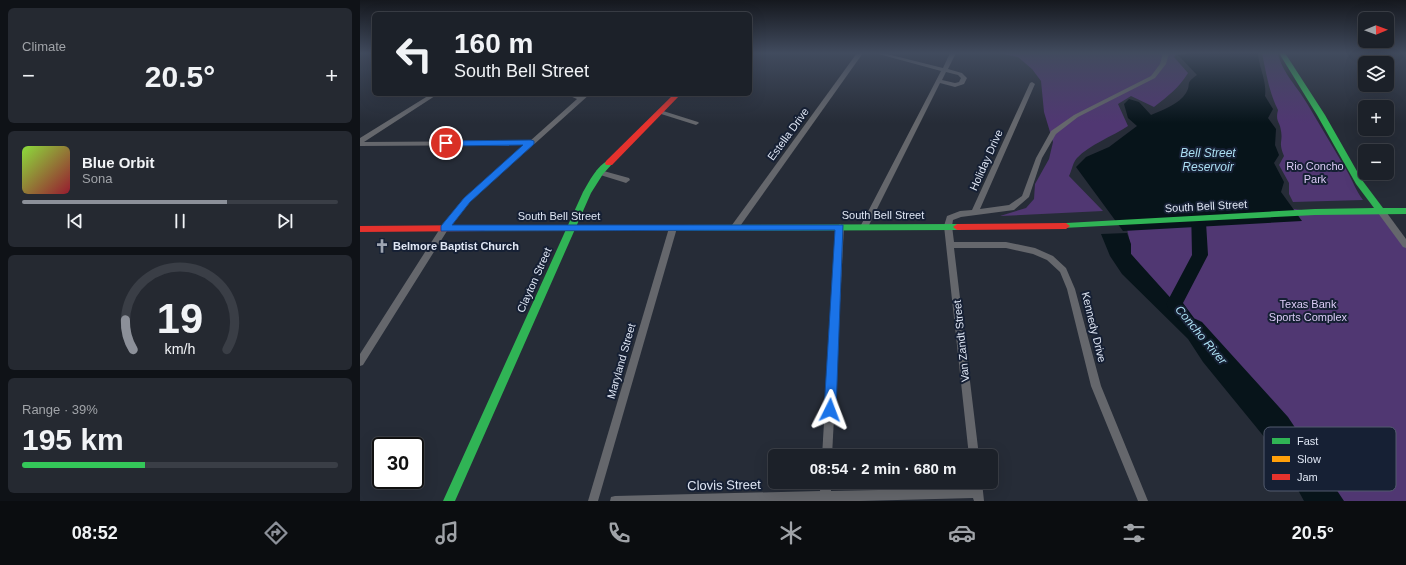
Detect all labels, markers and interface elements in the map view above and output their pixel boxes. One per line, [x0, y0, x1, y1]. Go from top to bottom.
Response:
north arrow [1358, 12, 1394, 48]
map controls [1358, 12, 1394, 180]
icon: left [388, 28, 440, 80]
text: 160 m [454, 28, 533, 59]
text: Climate [22, 39, 66, 54]
button: layers [1358, 56, 1394, 92]
text: 20.5° [145, 60, 215, 93]
text: South Bell Street [454, 61, 589, 81]
text: − [22, 63, 35, 88]
text: + [325, 63, 338, 88]
button: + [1358, 100, 1394, 136]
street label: Estella Drive [765, 105, 811, 163]
pin [429, 126, 463, 160]
street label: Holiday Drive [967, 128, 1005, 192]
icon: arrive [435, 132, 457, 154]
button: − [1358, 144, 1394, 180]
water label: Bell Street Reservoir [1180, 146, 1236, 174]
text: Blue Orbit [82, 154, 155, 171]
park label: Rio Concho Park [1286, 160, 1344, 185]
text: Sona [82, 171, 112, 186]
street label: South Bell Street [1164, 198, 1248, 214]
street label: South Bell Street [842, 209, 924, 221]
icon: previous [64, 210, 86, 232]
icon: pause [169, 210, 191, 232]
icon: next [274, 210, 296, 232]
street label: South Bell Street [518, 210, 600, 222]
church icon: Belmore Baptist Church [374, 238, 390, 254]
place label: Belmore Baptist Church [393, 240, 519, 252]
street label: Clayton Street [514, 246, 554, 314]
street label: Kennedy Drive [1079, 291, 1109, 363]
text: 19 [157, 295, 203, 342]
park label: Texas Bank Sports Complex [1269, 298, 1348, 323]
street label: Van Zandt Street [951, 299, 971, 383]
water label: Concho River [1172, 303, 1230, 368]
street label: Maryland Street [605, 322, 637, 400]
text: km/h [165, 341, 196, 357]
position arrow [809, 389, 851, 431]
text: Range · 39% [22, 402, 98, 417]
text: 195 km [22, 423, 124, 456]
legend [1264, 427, 1396, 491]
text: Fast [1297, 435, 1318, 447]
speed limit sign: 30 [372, 437, 424, 489]
text: Slow [1297, 453, 1321, 465]
text: 08:54 · 2 min · 680 m [810, 460, 956, 477]
text: Jam [1297, 471, 1318, 483]
street label: Clovis Street [687, 477, 761, 493]
icon: directions [262, 519, 290, 547]
icon: music [433, 519, 461, 547]
icon: phone [605, 519, 633, 547]
icon: climate [777, 519, 805, 547]
icon: car [948, 519, 976, 547]
icon: filters [1120, 519, 1148, 547]
text: 08:52 [72, 523, 118, 543]
text: 20.5° [1292, 523, 1334, 543]

